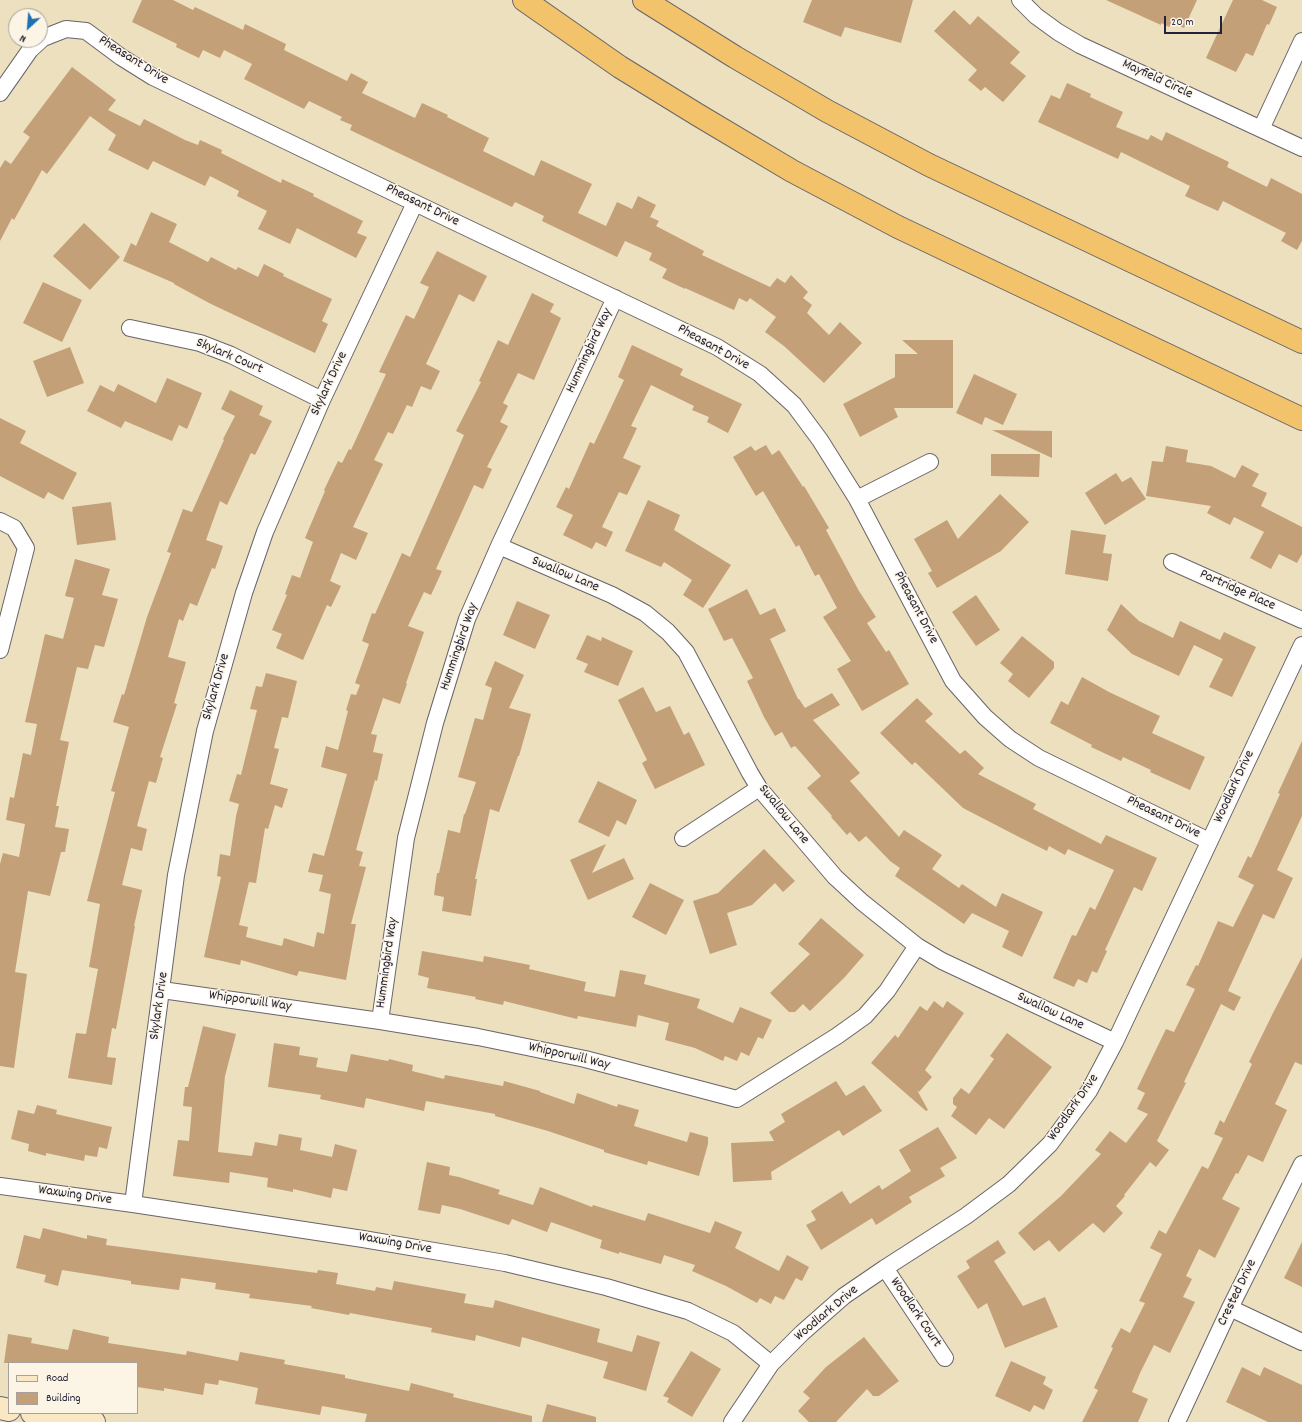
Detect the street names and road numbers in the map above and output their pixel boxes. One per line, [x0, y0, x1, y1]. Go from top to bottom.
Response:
street label: Pheasant Drive [95, 33, 171, 89]
street label: Mayfield Circle [1119, 56, 1195, 104]
street label: Pheasant Drive [382, 181, 462, 231]
street label: Hummingbird Way [563, 306, 617, 396]
street label: Pheasant Drive [674, 321, 752, 375]
street label: Skylark Court [193, 335, 265, 379]
street label: Skylark Drive [308, 349, 352, 419]
street label: Swallow Lane [529, 553, 601, 597]
street label: Partridge Place [1197, 567, 1277, 615]
street label: Pheasant Drive [889, 569, 941, 647]
street label: Hummingbird Way [437, 601, 483, 693]
street label: Skylark Drive [199, 652, 235, 722]
street label: Woodlark Drive [1211, 748, 1259, 826]
street label: Swallow Lane [754, 782, 812, 848]
street label: Pheasant Drive [1123, 793, 1203, 843]
street label: Hummingbird Way [373, 917, 403, 1009]
street label: Skylark Drive [147, 971, 173, 1041]
street label: Whipporwill Way [208, 988, 292, 1016]
street label: Swallow Lane [1014, 989, 1086, 1035]
street label: Whipporwill Way [527, 1039, 611, 1075]
street label: Woodlark Drive [1045, 1071, 1103, 1145]
street label: Waxwing Drive [37, 1183, 113, 1209]
street label: Waxwing Drive [357, 1229, 433, 1259]
street label: Crested Drive [1215, 1257, 1261, 1329]
street label: Woodlark Court [885, 1275, 945, 1351]
street label: Woodlark Drive [792, 1282, 862, 1346]

